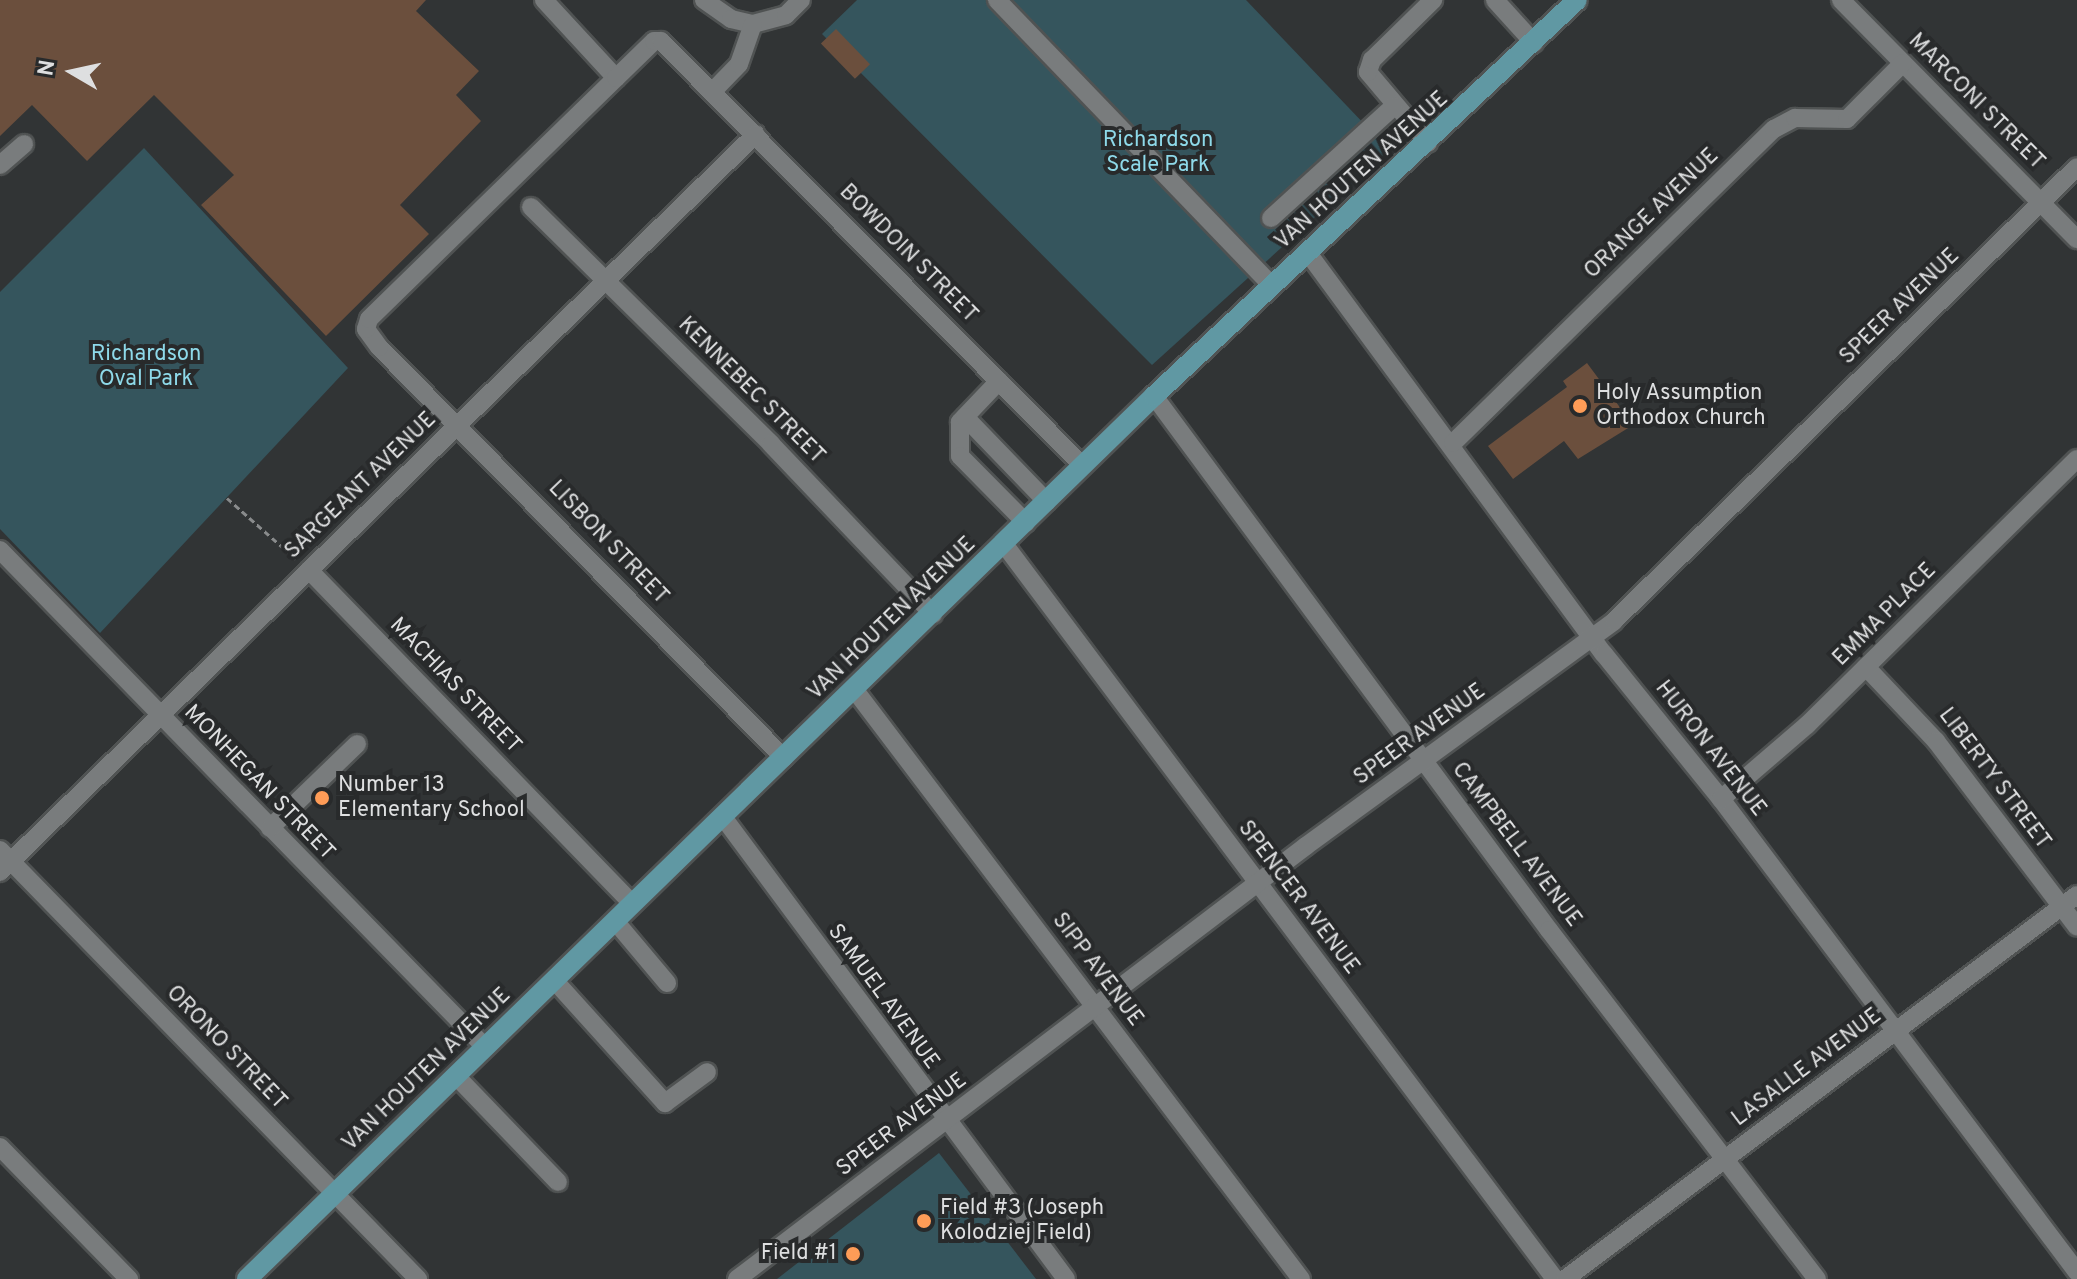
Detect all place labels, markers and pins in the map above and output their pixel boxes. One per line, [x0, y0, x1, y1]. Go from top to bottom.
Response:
place label: Holy Assumption Orthodox Church [1596, 380, 1766, 432]
marker: Holy Assumption Orthodox Church [1571, 397, 1589, 415]
place label: Number 13 Elementary School [338, 772, 525, 824]
marker: Number 13 Elementary School [313, 789, 331, 807]
place label: Field #3 (Joseph Kolodziej Field) [940, 1195, 1104, 1246]
marker: Field #3 (Joseph Kolodziej Field) [915, 1212, 933, 1230]
place label: Field #1 [761, 1241, 837, 1267]
marker: Field #1 [844, 1245, 862, 1263]

